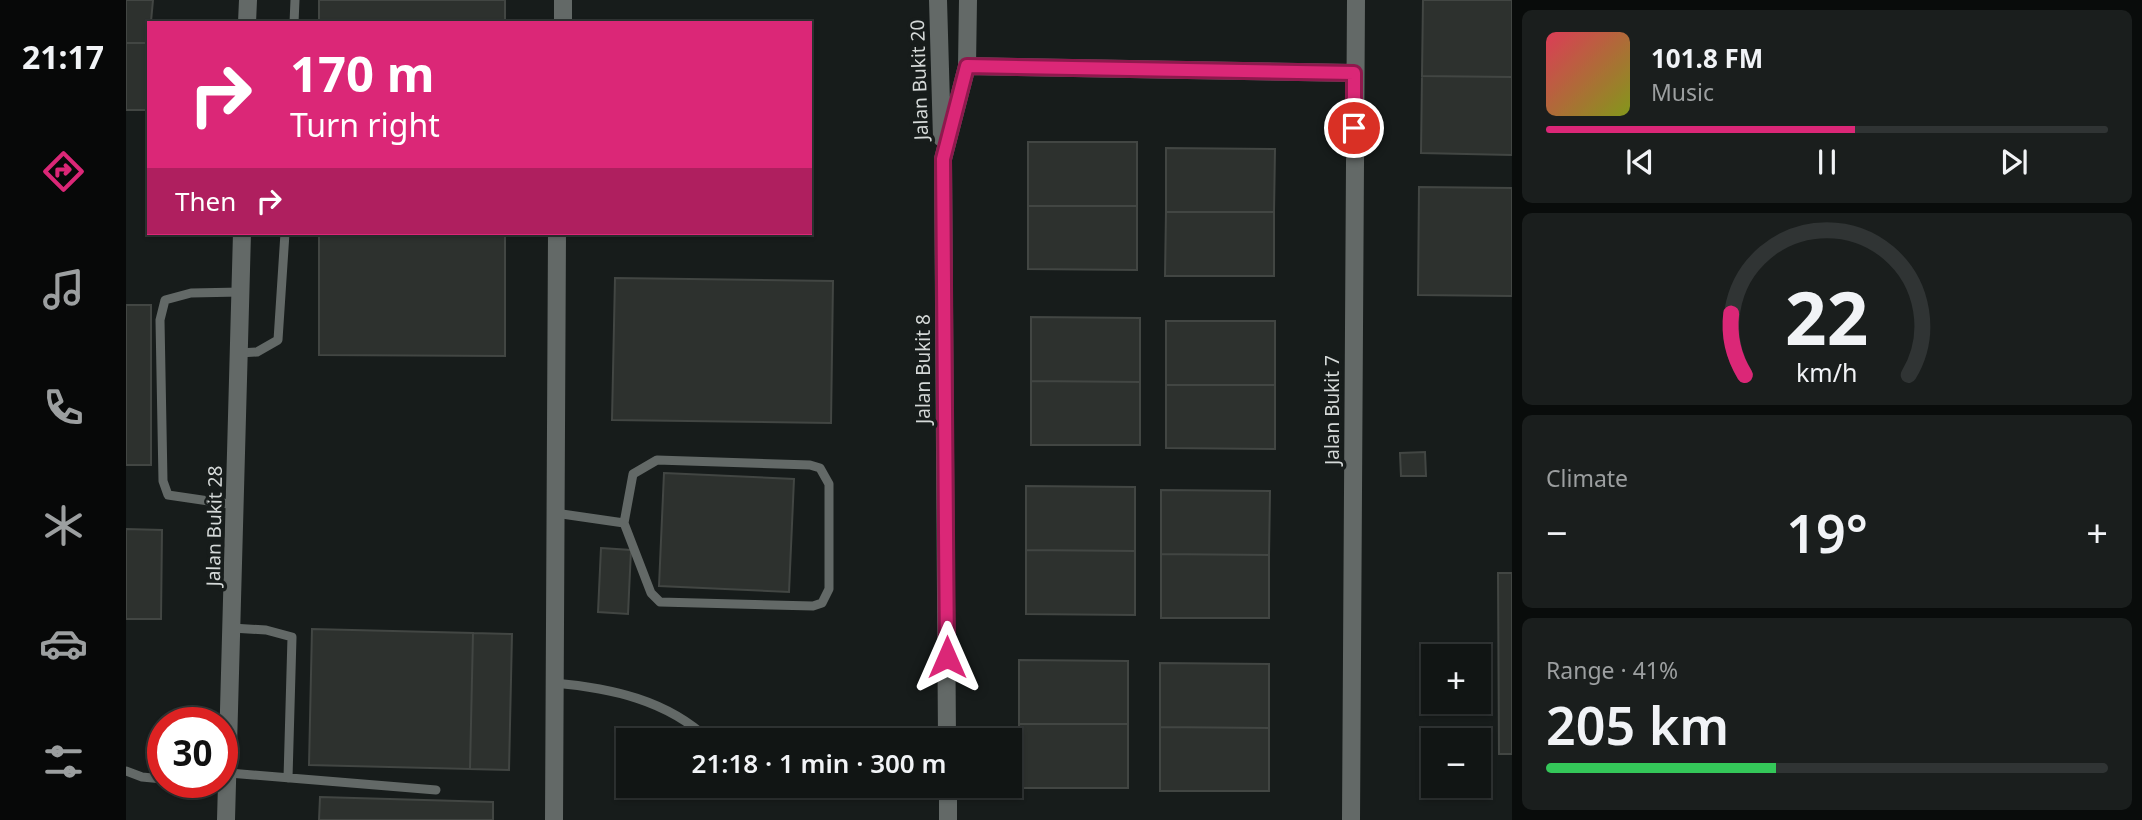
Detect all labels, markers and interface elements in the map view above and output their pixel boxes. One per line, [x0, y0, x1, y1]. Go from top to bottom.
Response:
street label: Jalan Bukit 20 [904, 19, 934, 143]
text: 21:17 [22, 35, 104, 78]
text: 170 m [290, 40, 435, 106]
text: 101.8 FM [1651, 40, 1763, 76]
icon: right [175, 49, 266, 140]
text: Music [1651, 76, 1714, 108]
pin [1324, 98, 1384, 158]
text: Turn right [290, 103, 440, 146]
icon: arrive [1335, 109, 1373, 147]
icon: previous [1621, 143, 1659, 181]
icon: pause [1808, 143, 1846, 181]
icon: next [1995, 143, 2033, 181]
icon: directions [39, 147, 88, 196]
icon: right [250, 182, 288, 220]
text: Then [175, 183, 236, 219]
icon: music [39, 265, 88, 314]
text: 22 [1785, 267, 1869, 366]
street label: Jalan Bukit 8 [910, 314, 936, 426]
street label: Jalan Bukit 7 [1319, 355, 1345, 467]
text: km/h [1796, 355, 1858, 389]
icon: phone [39, 383, 88, 432]
text: Climate [1546, 462, 1628, 494]
street label: Jalan Bukit 28 [200, 465, 228, 589]
text: 19° [1786, 497, 1868, 568]
icon: climate [39, 501, 88, 550]
text: − [1546, 506, 1568, 558]
text: + [2086, 506, 2108, 558]
icon: car [39, 619, 88, 668]
position arrow [910, 620, 984, 694]
map controls [1421, 644, 1491, 798]
button: + [1421, 644, 1491, 714]
text: Range · 41% [1546, 654, 1678, 686]
text: 205 km [1546, 689, 1729, 760]
speed limit sign: 30 [147, 707, 238, 798]
button: − [1421, 728, 1491, 798]
icon: filters [39, 737, 88, 786]
text: 21:18 · 1 min · 300 m [692, 745, 946, 781]

